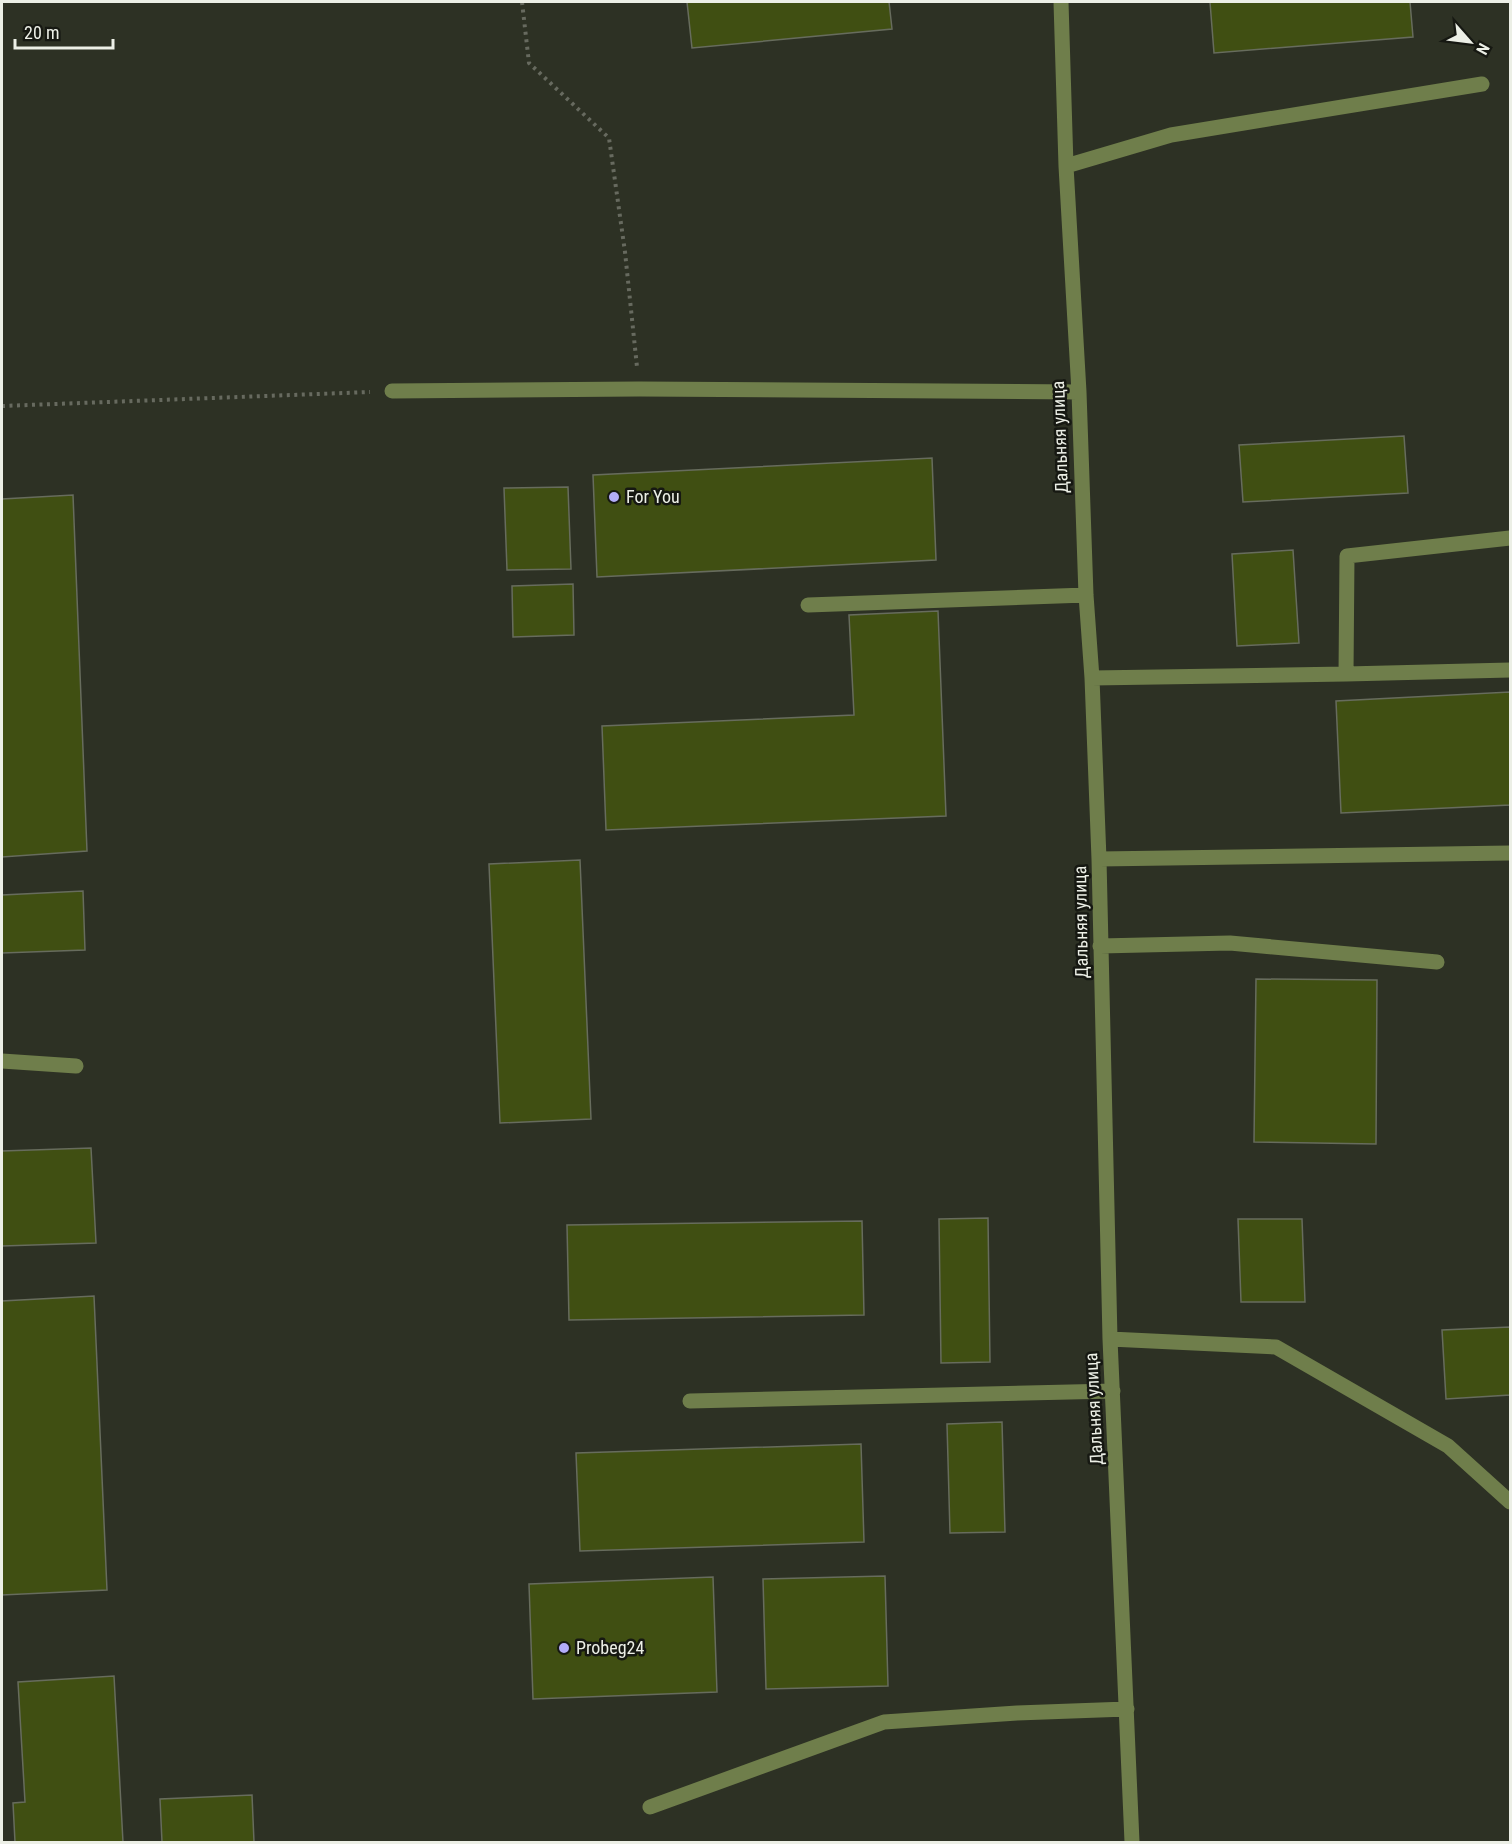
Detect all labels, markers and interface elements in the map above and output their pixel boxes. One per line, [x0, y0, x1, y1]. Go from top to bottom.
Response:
scale bar [15, 12, 112, 50]
north arrow [1440, 12, 1500, 72]
text: 20 m [24, 22, 59, 43]
text: N [1472, 40, 1493, 58]
street label: Дальняя улица [1047, 380, 1072, 494]
place label: For You [626, 486, 680, 507]
marker: For You [607, 490, 621, 504]
street label: Дальняя улица [1069, 866, 1092, 978]
street label: Дальняя улица [1080, 1352, 1107, 1466]
place label: Probeg24 [576, 1637, 644, 1658]
marker: Probeg24 [557, 1641, 571, 1655]

